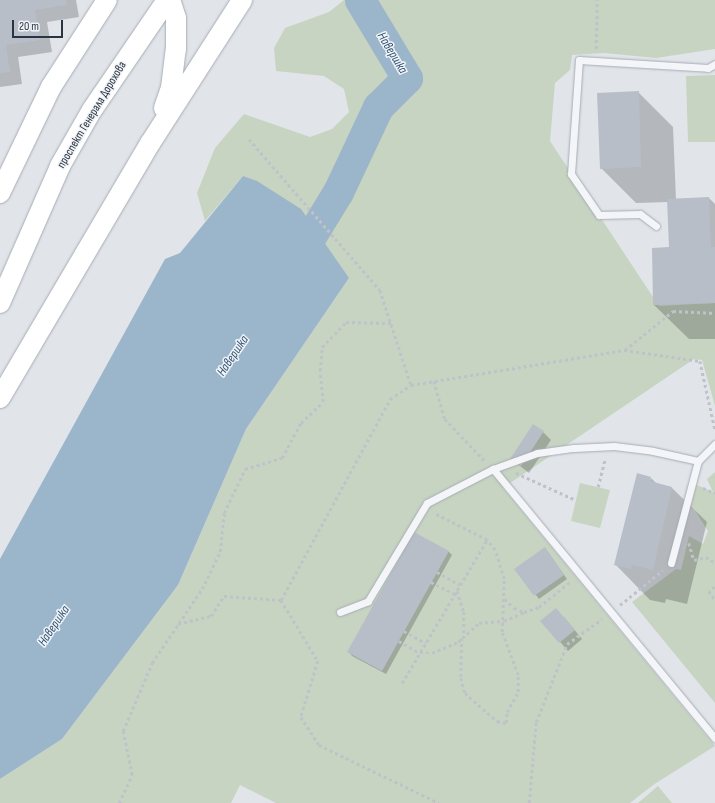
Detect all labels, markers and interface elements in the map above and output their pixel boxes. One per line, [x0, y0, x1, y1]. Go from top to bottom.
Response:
scale bar [14, 12, 65, 38]
text: 20 m [19, 19, 39, 34]
water label: Навершка [374, 30, 410, 76]
street label: проспект Генерала Дорохова [54, 59, 130, 171]
water label: Навершка [214, 333, 252, 379]
water label: Навершка [35, 603, 73, 649]

